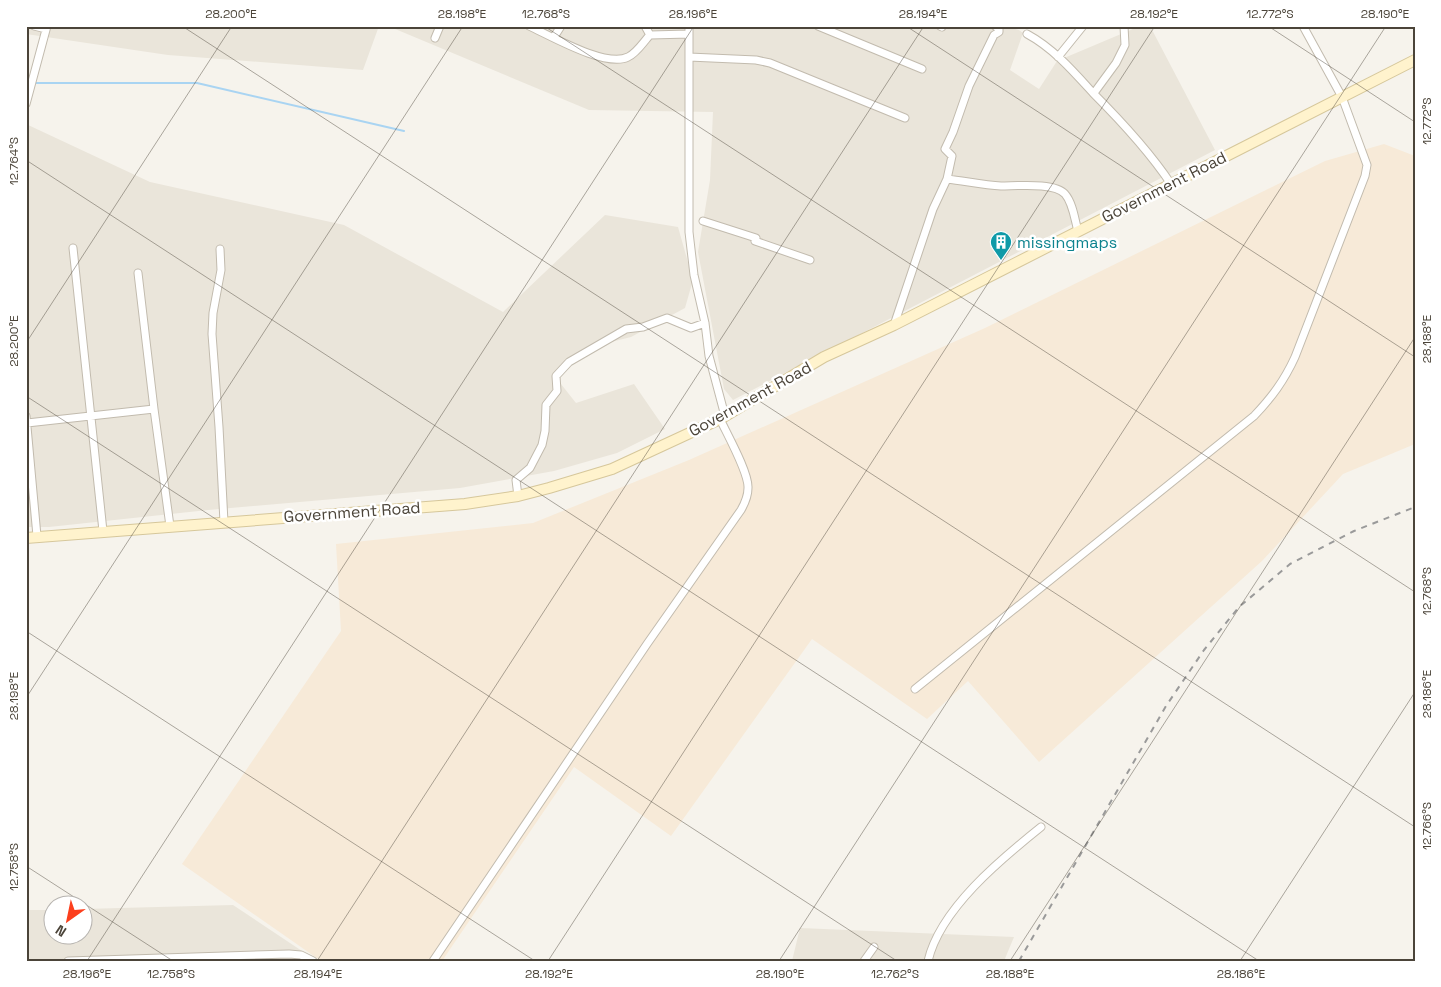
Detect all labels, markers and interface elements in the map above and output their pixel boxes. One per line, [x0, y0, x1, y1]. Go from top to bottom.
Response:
text: 28.200°E [205, 6, 257, 22]
text: 28.198°E [438, 6, 486, 22]
text: 12.768°S [522, 6, 570, 22]
text: 28.196°E [669, 6, 717, 22]
text: 28.194°E [899, 6, 947, 22]
text: 28.192°E [1130, 6, 1178, 22]
text: 12.772°S [1246, 6, 1294, 22]
text: 28.190°E [1361, 6, 1410, 22]
text: 12.772°S [1419, 97, 1435, 145]
text: 12.764°S [6, 137, 22, 185]
street label: Government Road [1098, 146, 1230, 228]
building icon: missingmaps [989, 230, 1013, 261]
place label: missingmaps [1017, 232, 1117, 253]
text: 28.188°E [1419, 314, 1435, 363]
text: 28.200°E [6, 315, 22, 367]
street label: Government Road [685, 357, 815, 441]
street label: Government Road [283, 497, 421, 527]
text: 12.768°S [1419, 567, 1435, 615]
text: 28.186°E [1419, 670, 1435, 718]
text: 28.198°E [6, 672, 22, 720]
text: 12.766°S [1419, 802, 1435, 850]
text: 12.758°S [6, 843, 22, 891]
north arrow [42, 894, 92, 944]
text: N [52, 921, 70, 941]
text: 28.196°E [63, 966, 111, 982]
text: 12.758°S [147, 966, 195, 982]
text: 28.194°E [294, 966, 342, 982]
text: 28.192°E [525, 966, 573, 982]
text: 28.190°E [756, 966, 805, 982]
text: 12.762°S [871, 966, 919, 982]
text: 28.188°E [986, 966, 1035, 982]
text: 28.186°E [1217, 966, 1265, 982]

